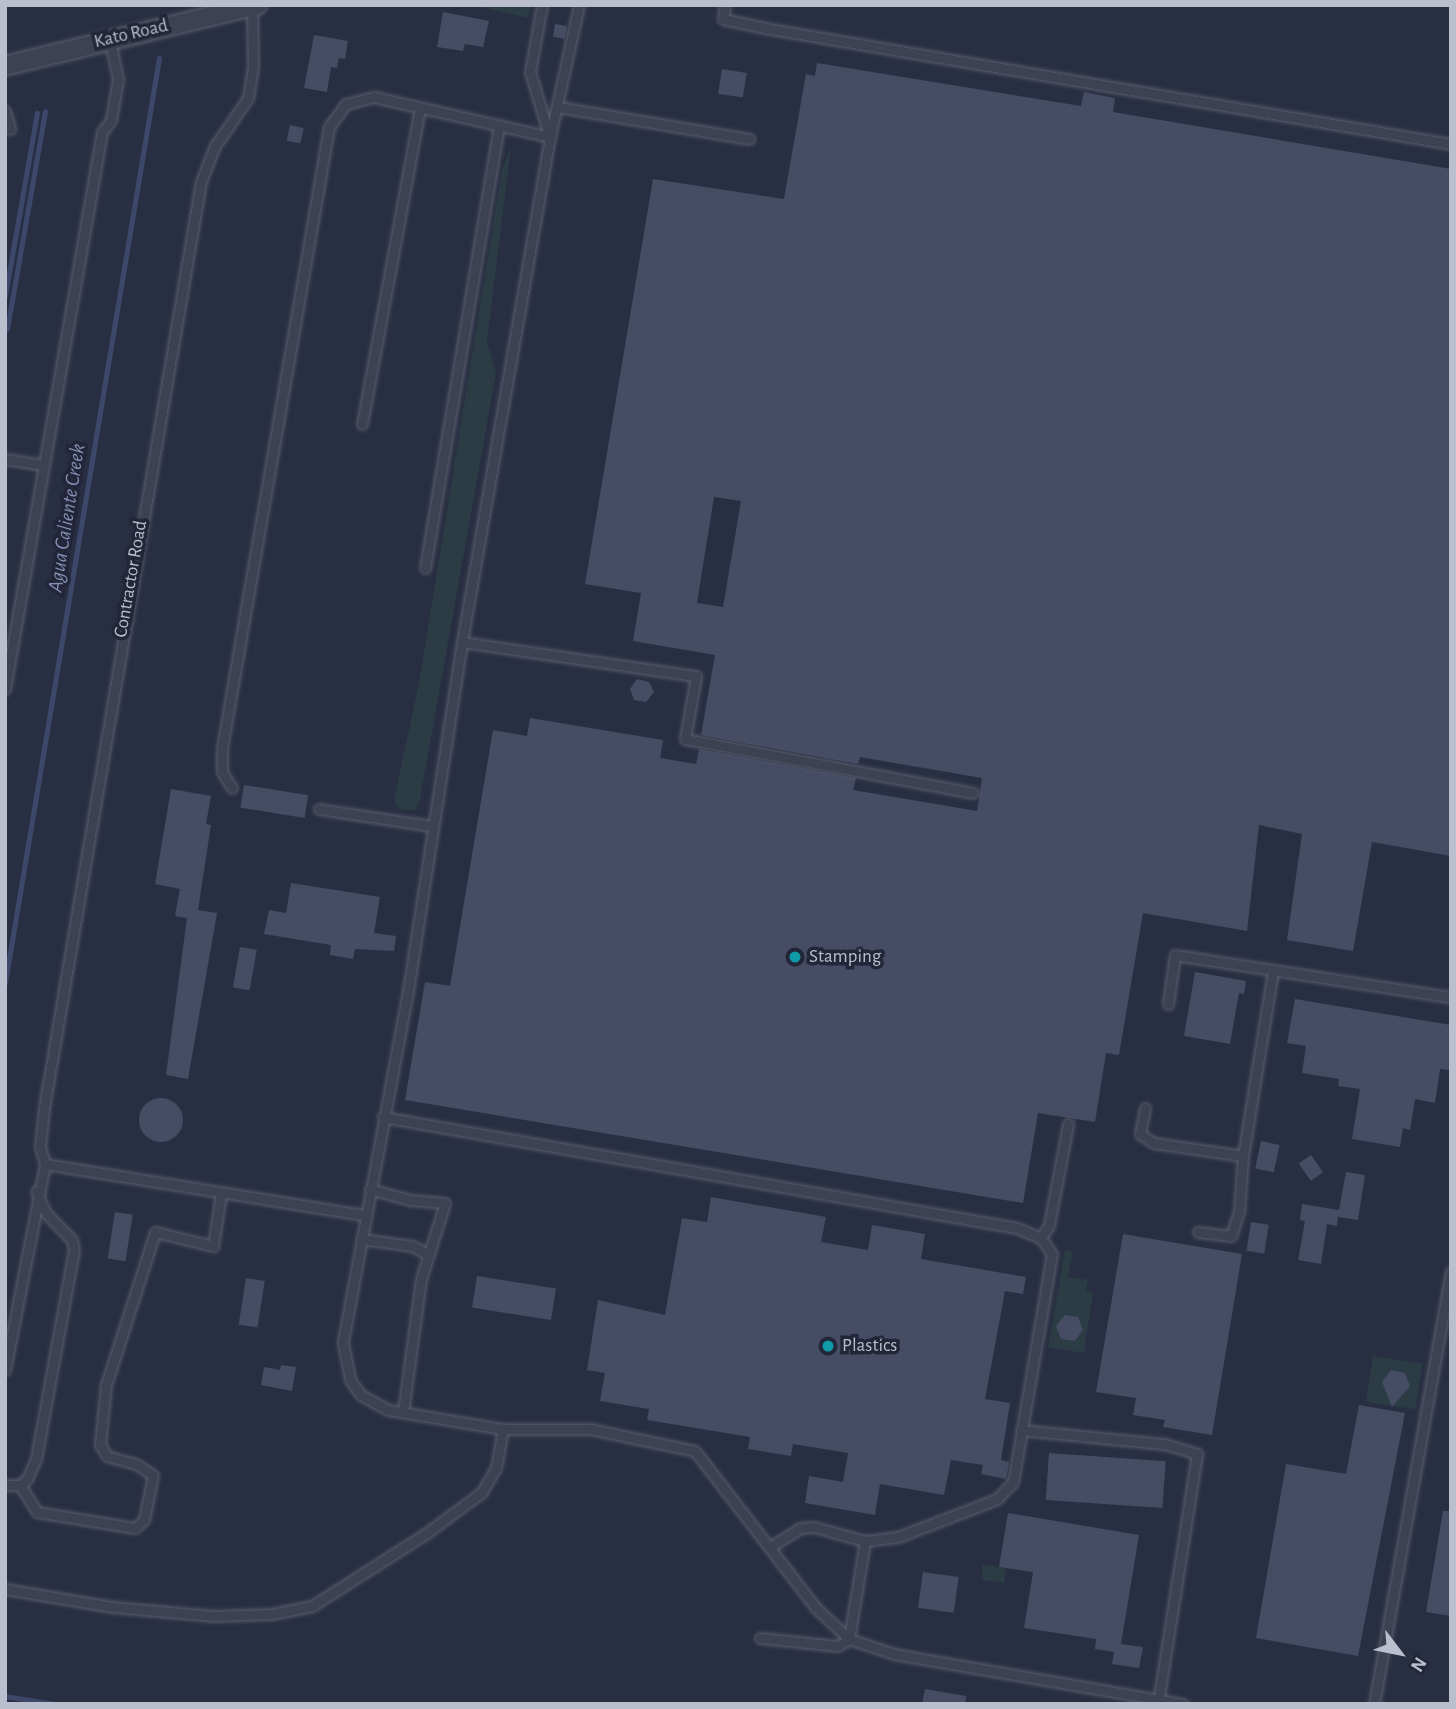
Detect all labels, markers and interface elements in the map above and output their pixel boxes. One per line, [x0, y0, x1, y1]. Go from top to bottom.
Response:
street label: Kato Road [92, 14, 170, 54]
water label: Agua Caliente Creek [43, 442, 91, 594]
street label: Contractor Road [109, 519, 153, 639]
place label: Stamping [809, 946, 881, 968]
marker: Stamping [787, 949, 803, 965]
place label: Plastics [842, 1335, 897, 1357]
marker: Plastics [820, 1338, 836, 1354]
north arrow [1365, 1618, 1435, 1688]
text: N [1407, 1654, 1430, 1675]

